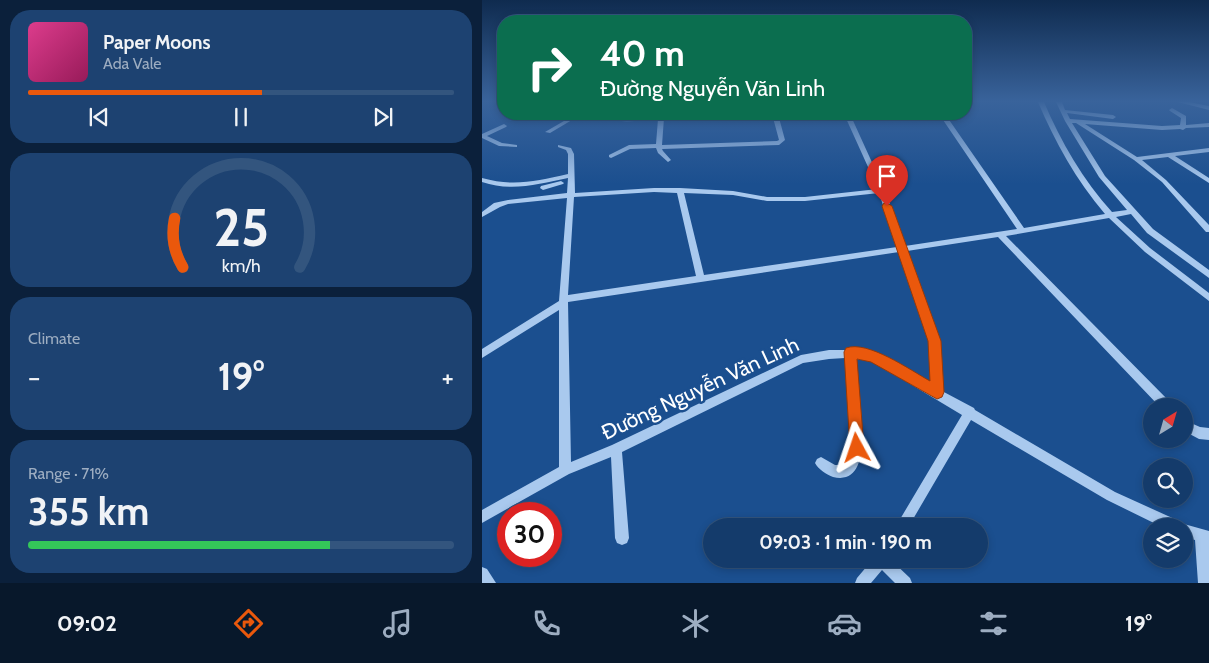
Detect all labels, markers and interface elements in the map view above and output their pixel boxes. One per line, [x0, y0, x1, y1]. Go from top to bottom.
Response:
text: Paper Moons [103, 31, 211, 54]
text: 40 m [600, 32, 685, 75]
icon: right [517, 35, 582, 100]
text: Ada Vale [103, 54, 162, 73]
text: Đường Nguyễn Văn Linh [600, 75, 825, 102]
icon: previous [85, 103, 113, 131]
icon: pause [227, 103, 255, 131]
icon: next [369, 103, 397, 131]
pin [866, 155, 908, 206]
icon: arrive [873, 162, 901, 190]
text: 25 [213, 196, 269, 259]
text: km/h [221, 255, 261, 276]
text: Climate [28, 329, 80, 348]
street label: Đường Nguyễn Văn Linh [597, 331, 803, 445]
text: 19° [218, 353, 264, 400]
text: − [28, 360, 40, 394]
text: + [442, 360, 454, 394]
north arrow [1143, 398, 1193, 448]
map controls [1143, 398, 1193, 568]
position arrow [830, 421, 882, 473]
button: search [1143, 458, 1193, 508]
text: Range · 71% [28, 464, 109, 483]
text: 355 km [28, 488, 149, 535]
speed limit sign: 30 [497, 502, 562, 567]
button: layers [1143, 518, 1193, 568]
text: 09:03 · 1 min · 190 m [759, 531, 932, 554]
icon: directions [231, 606, 266, 641]
icon: music [380, 606, 415, 641]
icon: phone [529, 606, 564, 641]
icon: climate [678, 606, 713, 641]
icon: car [827, 606, 862, 641]
icon: filters [976, 606, 1011, 641]
text: 09:02 [57, 610, 117, 637]
text: 19° [1125, 610, 1152, 637]

